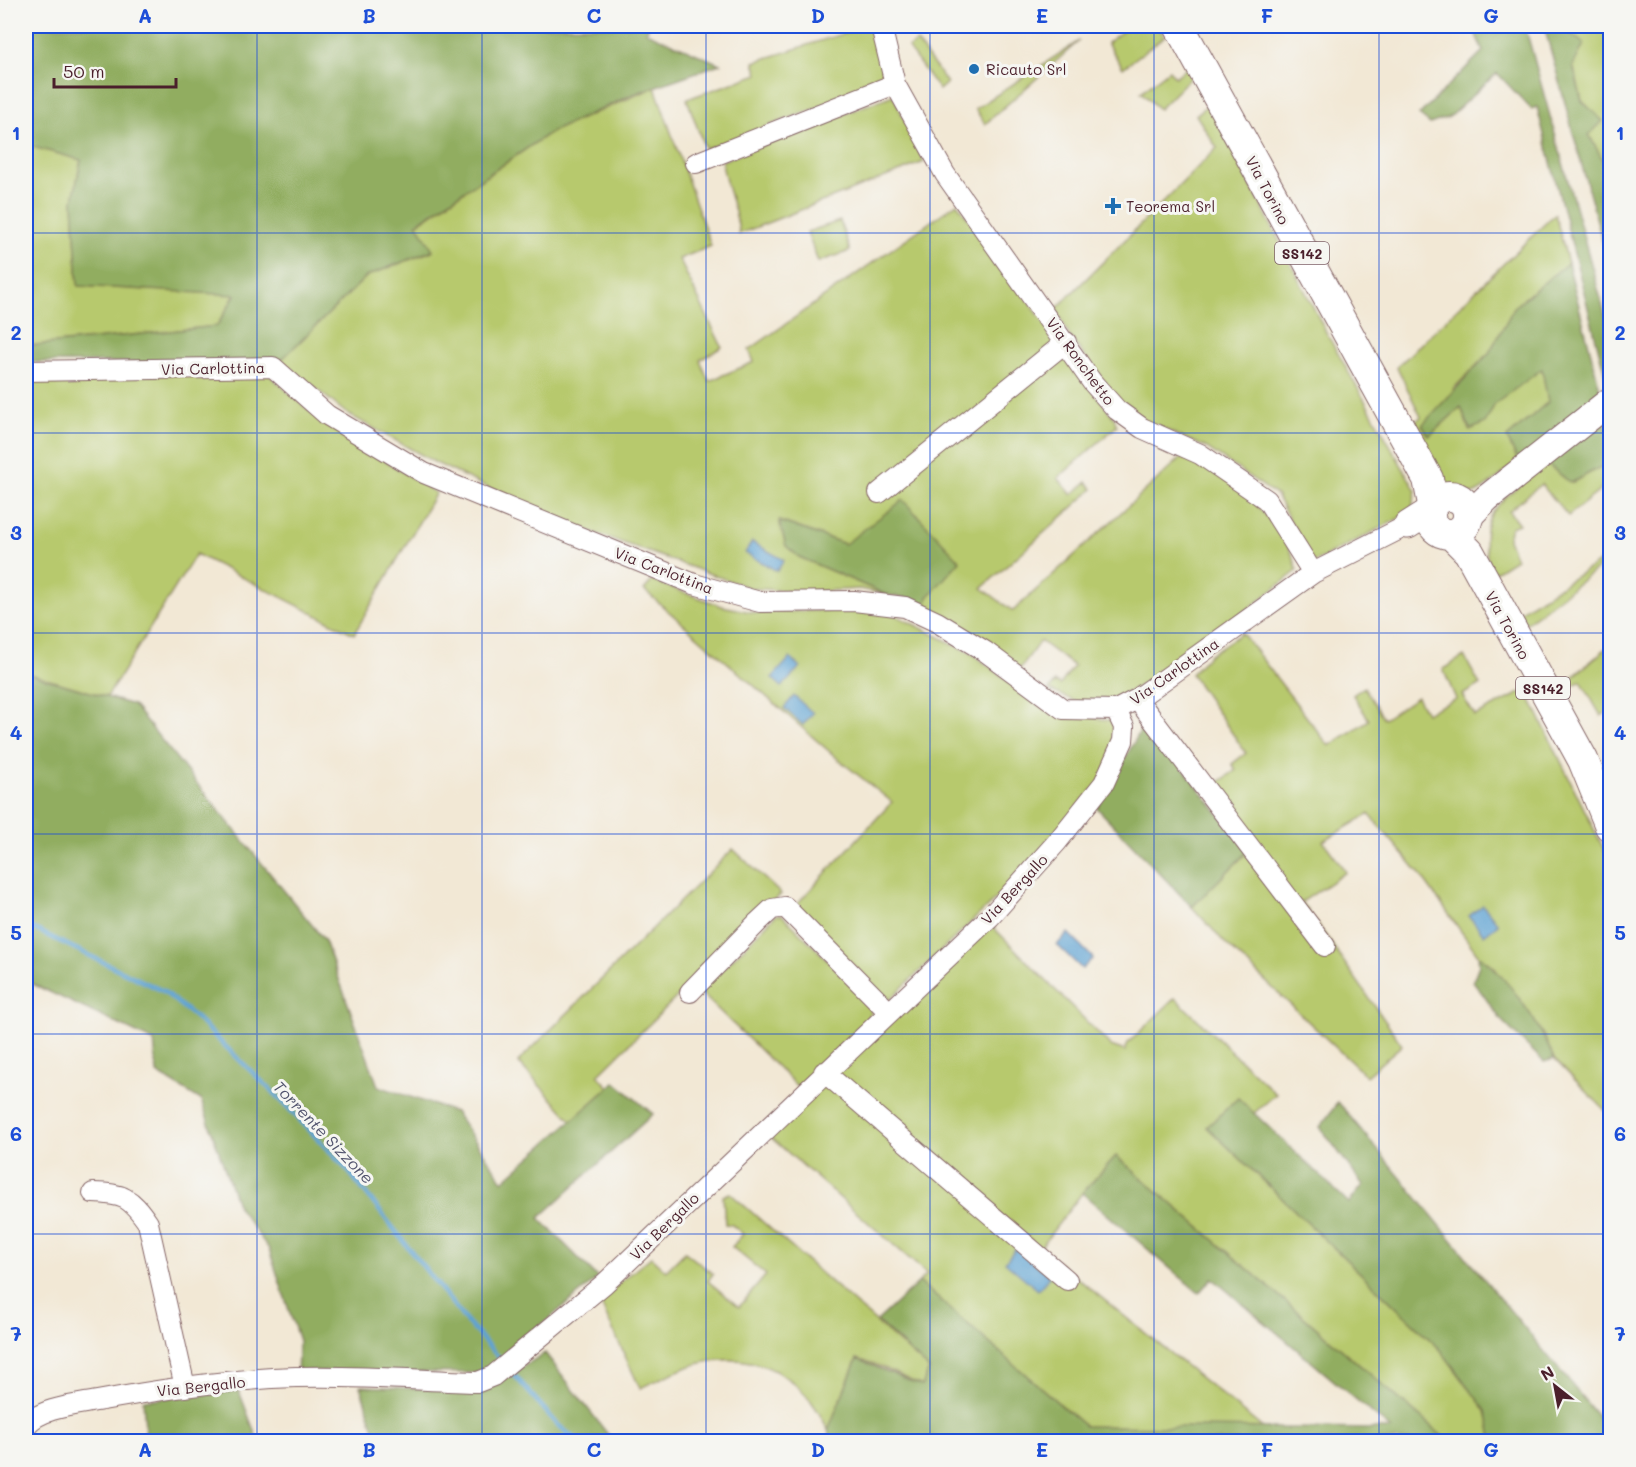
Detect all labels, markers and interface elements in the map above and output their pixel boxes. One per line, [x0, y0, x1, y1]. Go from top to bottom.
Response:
text: A [138, 2, 152, 28]
text: B [362, 2, 376, 28]
text: C [587, 2, 602, 28]
text: D [811, 2, 825, 28]
text: E [1036, 2, 1048, 28]
text: F [1261, 2, 1274, 28]
text: G [1483, 2, 1499, 28]
scale bar [54, 51, 176, 89]
text: 50 m [63, 59, 105, 83]
place label: Ricauto Srl [986, 59, 1067, 79]
marker: Ricauto Srl [967, 62, 981, 76]
text: 1 [12, 119, 20, 145]
text: 1 [1616, 119, 1624, 145]
street label: Via Torino [1242, 152, 1294, 228]
place label: Teorema Srl [1126, 196, 1215, 216]
marker: Teorema Srl [1104, 197, 1122, 215]
road number: SS142 [1275, 242, 1329, 264]
street label: Via Ronchetto [1042, 313, 1120, 409]
text: 2 [10, 319, 22, 345]
text: 2 [1614, 319, 1626, 345]
street label: Via Carlottina [161, 357, 265, 379]
text: 3 [10, 519, 22, 545]
text: 3 [1614, 519, 1626, 545]
street label: Via Carlottina [612, 542, 716, 598]
street label: Via Torino [1481, 587, 1535, 663]
street label: Via Carlottina [1126, 633, 1222, 709]
road number: SS142 [1516, 677, 1570, 699]
text: 4 [10, 719, 23, 745]
text: 4 [1614, 719, 1627, 745]
street label: Via Bergallo [976, 850, 1052, 928]
text: 5 [10, 919, 22, 945]
text: 5 [1614, 919, 1626, 945]
water label: Torrente Sizzone [269, 1076, 379, 1188]
text: 6 [10, 1120, 22, 1146]
text: 6 [1614, 1120, 1626, 1146]
street label: Via Bergallo [625, 1188, 703, 1264]
text: 7 [10, 1320, 22, 1346]
text: 7 [1614, 1320, 1626, 1346]
north arrow [1525, 1356, 1585, 1416]
text: N [1536, 1361, 1558, 1385]
street label: Via Bergallo [156, 1371, 246, 1401]
text: A [138, 1436, 152, 1462]
text: B [362, 1436, 376, 1462]
text: C [587, 1436, 602, 1462]
text: D [811, 1436, 825, 1462]
text: E [1036, 1436, 1048, 1462]
text: F [1261, 1436, 1274, 1462]
text: G [1483, 1436, 1499, 1462]

